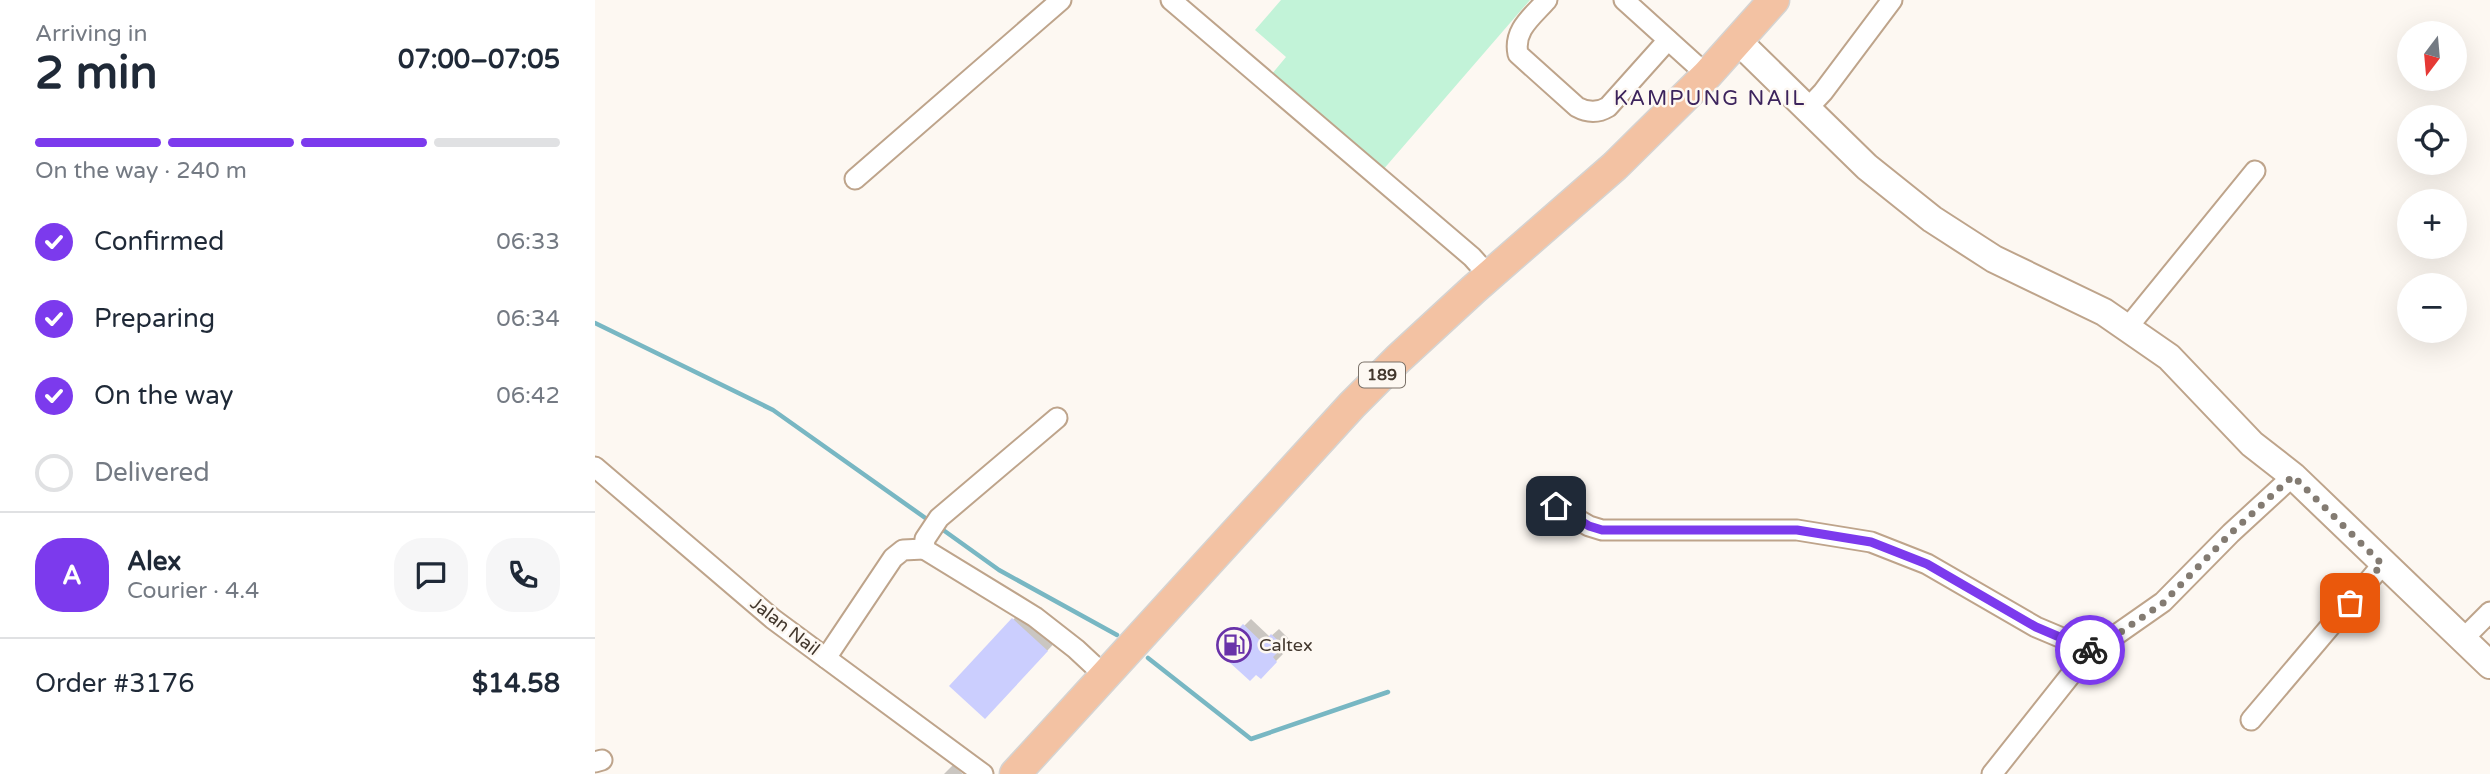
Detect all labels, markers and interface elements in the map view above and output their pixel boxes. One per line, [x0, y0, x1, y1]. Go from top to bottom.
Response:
text: Arriving in [35, 20, 148, 48]
north arrow [2397, 21, 2467, 91]
map controls [2397, 21, 2467, 343]
text: 07:00–07:05 [398, 44, 560, 75]
text: 2 min [35, 46, 158, 101]
district label: KAMPUNG NAIL [1614, 86, 1806, 111]
button: locate [2397, 105, 2467, 175]
text: On the way · 240 m [35, 157, 247, 185]
button: + [2397, 189, 2467, 259]
icon: check [35, 223, 73, 261]
text: Confirmed [94, 226, 224, 257]
text: 06:33 [496, 228, 560, 256]
button: − [2397, 273, 2467, 343]
icon: check [35, 300, 73, 338]
text: Preparing [94, 303, 215, 334]
text: 06:34 [496, 305, 560, 333]
road number: 189 [1359, 362, 1405, 388]
icon: check [35, 377, 73, 415]
text: On the way [94, 380, 234, 411]
text: 06:42 [496, 382, 560, 410]
text: Delivered [94, 457, 210, 488]
pin [1526, 476, 1586, 536]
icon: home [1537, 487, 1575, 525]
button: chat [394, 538, 468, 612]
button: phone [486, 538, 560, 612]
text: Alex [127, 546, 181, 577]
text: A [62, 560, 82, 591]
pin [2320, 573, 2380, 633]
text: Courier · 4.4 [127, 577, 259, 605]
icon: bag [2331, 584, 2369, 622]
street label: Jalan Nail [746, 592, 824, 660]
courier [2055, 615, 2125, 685]
fuel station icon: Caltex [1215, 626, 1253, 664]
icon: bike [2071, 631, 2109, 669]
place label: Caltex [1259, 634, 1313, 656]
text: Order #3176 [35, 668, 195, 699]
text: $14.58 [472, 668, 560, 699]

